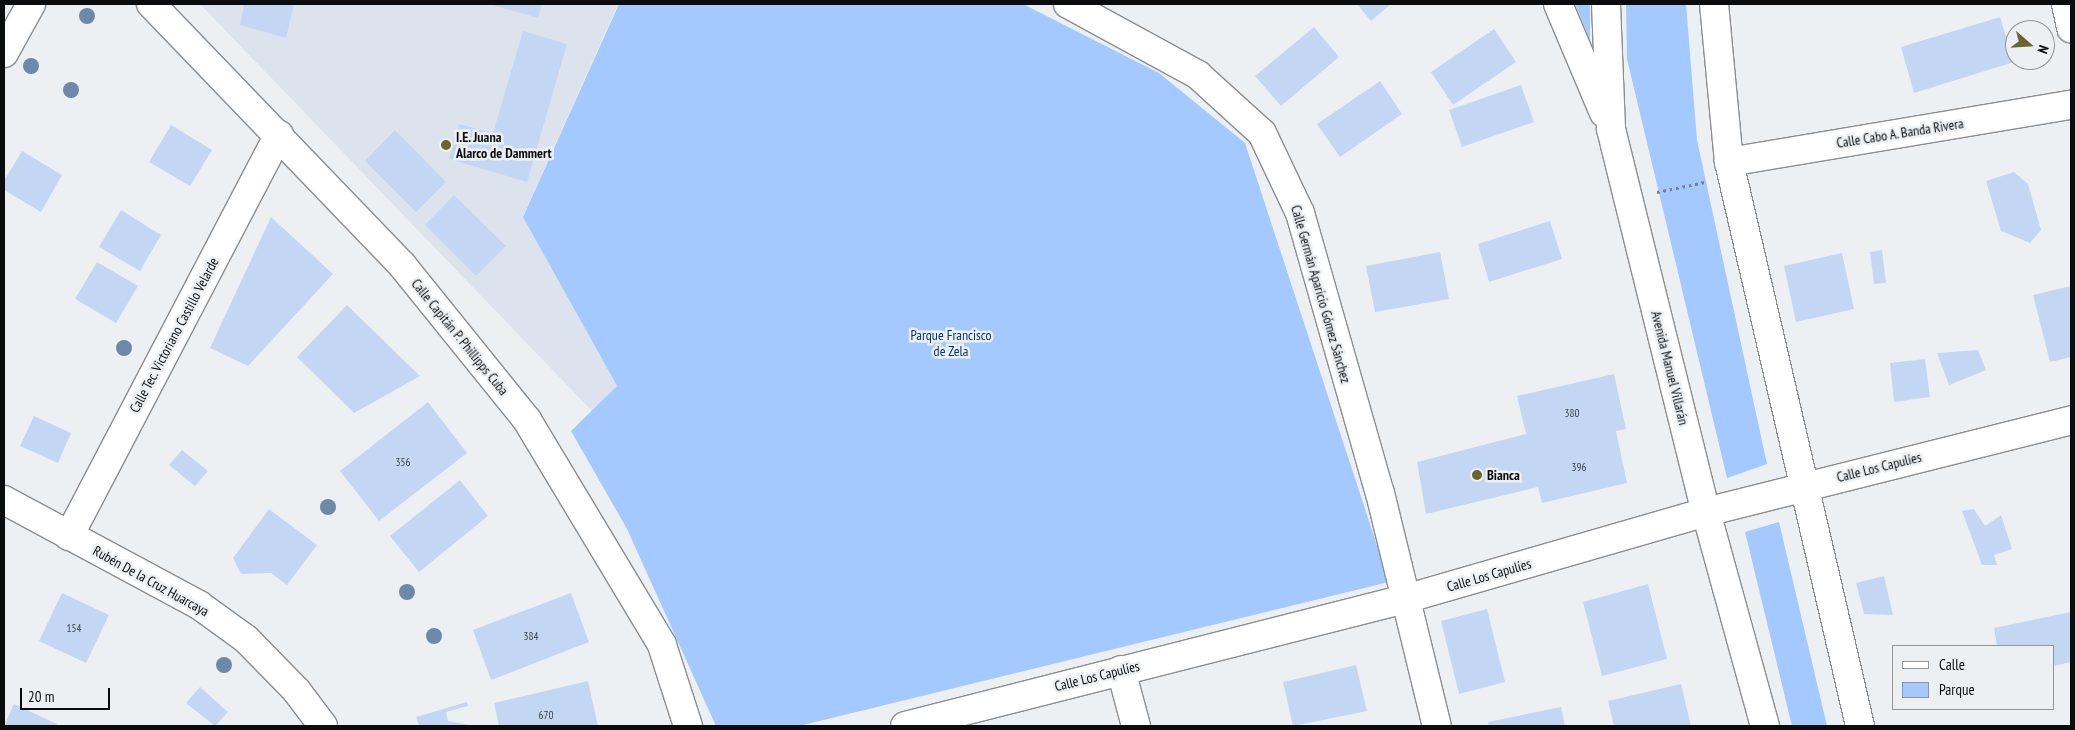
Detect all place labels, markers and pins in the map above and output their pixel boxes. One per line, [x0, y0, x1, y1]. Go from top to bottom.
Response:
place label: I.E. Juana Alarco de Dammert [456, 129, 552, 162]
marker: I.E. Juana Alarco de Dammert [440, 139, 452, 151]
place label: Bianca [1487, 467, 1520, 483]
marker: Bianca [1471, 469, 1483, 481]

